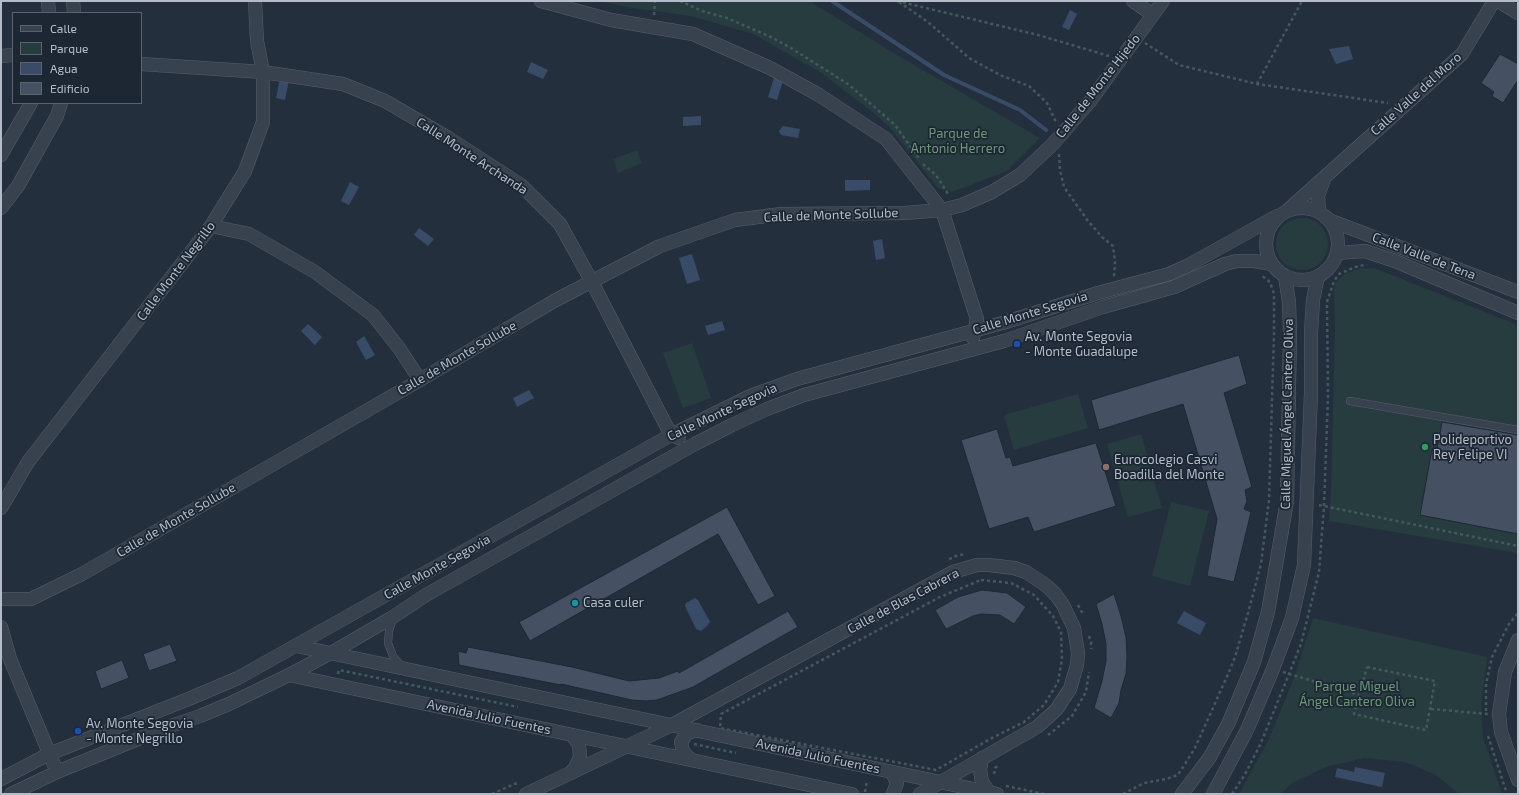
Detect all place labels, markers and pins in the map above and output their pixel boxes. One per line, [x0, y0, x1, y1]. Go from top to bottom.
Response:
place label: Av. Monte Segovia - Monte Guadalupe [1025, 329, 1138, 360]
marker: Av. Monte Segovia - Monte Guadalupe [1012, 339, 1022, 349]
place label: Polideportivo Rey Felipe VI [1433, 432, 1512, 463]
marker: Polideportivo Rey Felipe VI [1420, 442, 1430, 452]
place label: Eurocolegio Casvi Boadilla del Monte [1114, 452, 1224, 483]
marker: Eurocolegio Casvi Boadilla del Monte [1101, 462, 1111, 472]
place label: Casa culer [583, 595, 644, 611]
marker: Casa culer [570, 598, 580, 608]
place label: Av. Monte Segovia - Monte Negrillo [86, 716, 193, 747]
marker: Av. Monte Segovia - Monte Negrillo [73, 726, 83, 736]

